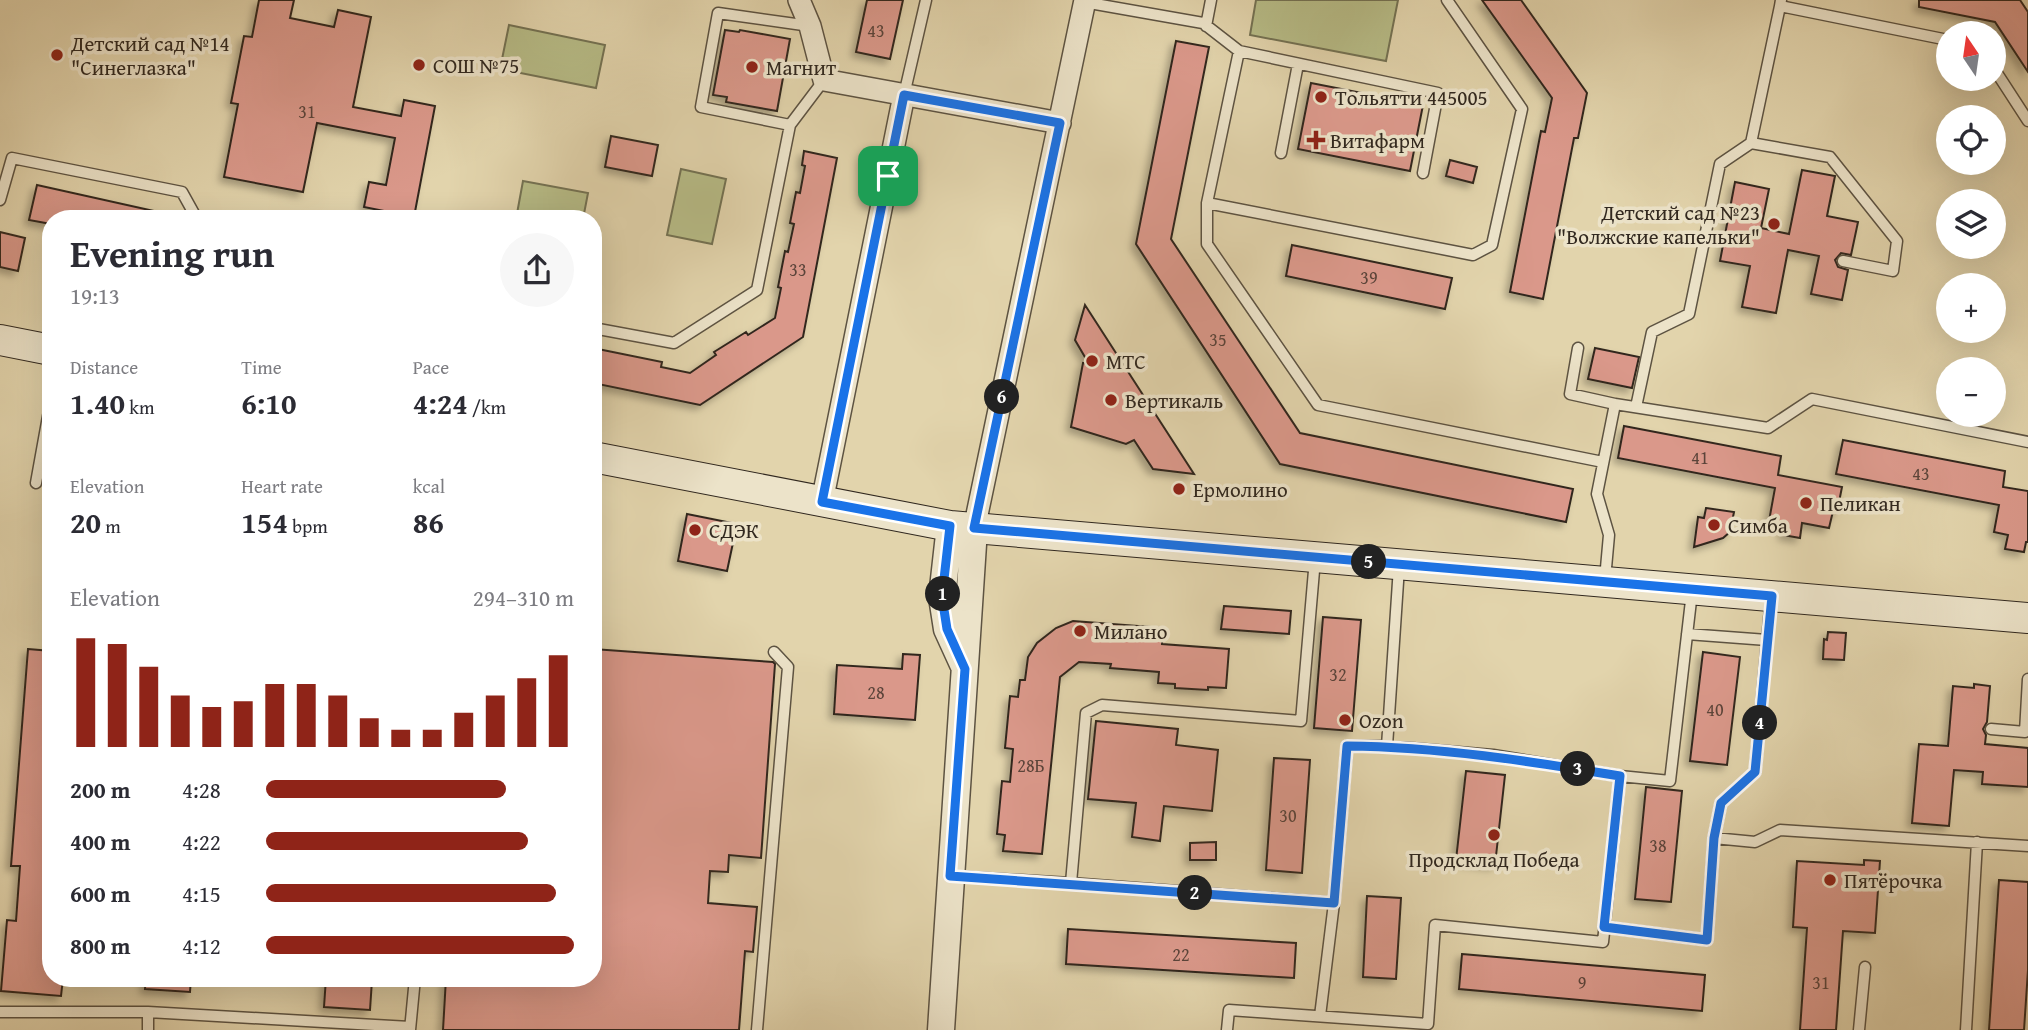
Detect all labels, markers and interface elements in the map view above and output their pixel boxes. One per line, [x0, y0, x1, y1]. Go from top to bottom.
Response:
house number: 43 [867, 17, 885, 44]
north arrow [1936, 21, 2006, 91]
map controls [1936, 21, 2006, 427]
place label: Детский сад №14 "Синеглазка" [70, 28, 230, 83]
marker: Детский сад №14 "Синеглазка" [49, 47, 65, 63]
place label: СОШ №75 [433, 50, 519, 81]
place label: Магнит [766, 52, 836, 83]
marker: СОШ №75 [411, 57, 427, 73]
marker: Магнит [744, 59, 760, 75]
place label: Тольятти 445005 [1335, 82, 1488, 113]
marker: Тольятти 445005 [1313, 89, 1329, 105]
house number: 31 [298, 98, 316, 125]
button: locate [1936, 105, 2006, 175]
place label: Витафарм [1330, 125, 1425, 156]
marker: Витафарм [1308, 132, 1324, 148]
pin [858, 146, 918, 206]
icon: arrive [869, 157, 907, 195]
button: layers [1936, 189, 2006, 259]
place label: Детский сад №23 "Волжские капельки" [1557, 197, 1760, 252]
marker: Детский сад №23 "Волжские капельки" [1766, 216, 1782, 232]
text: Evening run [70, 225, 274, 281]
button: share [500, 233, 574, 307]
house number: 33 [789, 256, 807, 283]
house number: 39 [1360, 264, 1378, 291]
button: + [1936, 273, 2006, 343]
text: 19:13 [70, 279, 120, 312]
house number: 35 [1209, 326, 1227, 353]
place label: МТС [1106, 346, 1146, 377]
text: Distance [70, 353, 138, 381]
text: Time [241, 353, 282, 381]
text: Pace [413, 353, 449, 381]
marker: МТС [1084, 353, 1100, 369]
button: − [1936, 357, 2006, 427]
pin: 6 [984, 380, 1020, 414]
text: 1.40 [70, 381, 125, 425]
text: 6:10 [241, 381, 296, 425]
text: 4:24 [413, 381, 468, 425]
text: 6 [997, 382, 1006, 410]
place label: Вертикаль [1125, 385, 1223, 416]
marker: Вертикаль [1103, 392, 1119, 408]
text: km [125, 393, 154, 421]
text: /km [468, 393, 506, 421]
house number: 41 [1691, 444, 1709, 471]
house number: 43 [1912, 460, 1930, 487]
text: Elevation [70, 472, 144, 500]
text: Heart rate [241, 472, 323, 500]
text: kcal [413, 472, 445, 500]
place label: Ермолино [1193, 474, 1288, 505]
marker: Ермолино [1171, 481, 1187, 497]
place label: Пеликан [1820, 488, 1901, 519]
marker: Пеликан [1798, 495, 1814, 511]
text: 20 [70, 500, 101, 544]
text: 154 [241, 500, 288, 544]
text: 86 [413, 500, 444, 544]
place label: Симба [1728, 510, 1788, 541]
text: m [101, 512, 121, 540]
text: bpm [288, 512, 328, 540]
place label: СДЭК [709, 515, 759, 546]
marker: Симба [1706, 517, 1722, 533]
marker: СДЭК [687, 522, 703, 538]
pin: 5 [1352, 544, 1386, 580]
text: 5 [1364, 547, 1373, 575]
pin: 1 [926, 576, 960, 612]
text: 1 [938, 579, 947, 607]
text: Elevation [70, 581, 160, 614]
text: 294–310 m [473, 581, 574, 614]
place label: Милано [1094, 616, 1167, 647]
marker: Милано [1072, 623, 1088, 639]
house number: 32 [1329, 661, 1347, 688]
house number: 28 [867, 679, 885, 706]
house number: 40 [1706, 696, 1724, 723]
place label: Ozon [1359, 705, 1404, 736]
pin: 4 [1742, 706, 1778, 740]
text: 4 [1755, 708, 1764, 736]
marker: Ozon [1337, 712, 1353, 728]
house number: 28Б [1017, 752, 1045, 779]
pin: 3 [1560, 752, 1596, 786]
text: 3 [1573, 754, 1582, 782]
text: 200 m [70, 773, 131, 806]
text: 4:28 [182, 773, 221, 806]
house number: 30 [1279, 802, 1297, 829]
text: 400 m [70, 825, 131, 858]
text: 4:22 [182, 825, 221, 858]
marker: Продсклад Победа [1486, 827, 1502, 843]
house number: 38 [1649, 832, 1667, 859]
place label: Продсклад Победа [1408, 844, 1580, 875]
place label: Пятёрочка [1844, 865, 1942, 896]
marker: Пятёрочка [1822, 872, 1838, 888]
pin: 2 [1178, 876, 1212, 910]
text: 600 m [70, 877, 131, 910]
text: 4:15 [182, 877, 221, 910]
text: 2 [1190, 878, 1199, 906]
text: 800 m [70, 929, 131, 962]
text: 4:12 [182, 929, 221, 962]
house number: 22 [1172, 941, 1190, 968]
house number: 9 [1578, 969, 1586, 996]
house number: 31 [1812, 969, 1830, 996]

